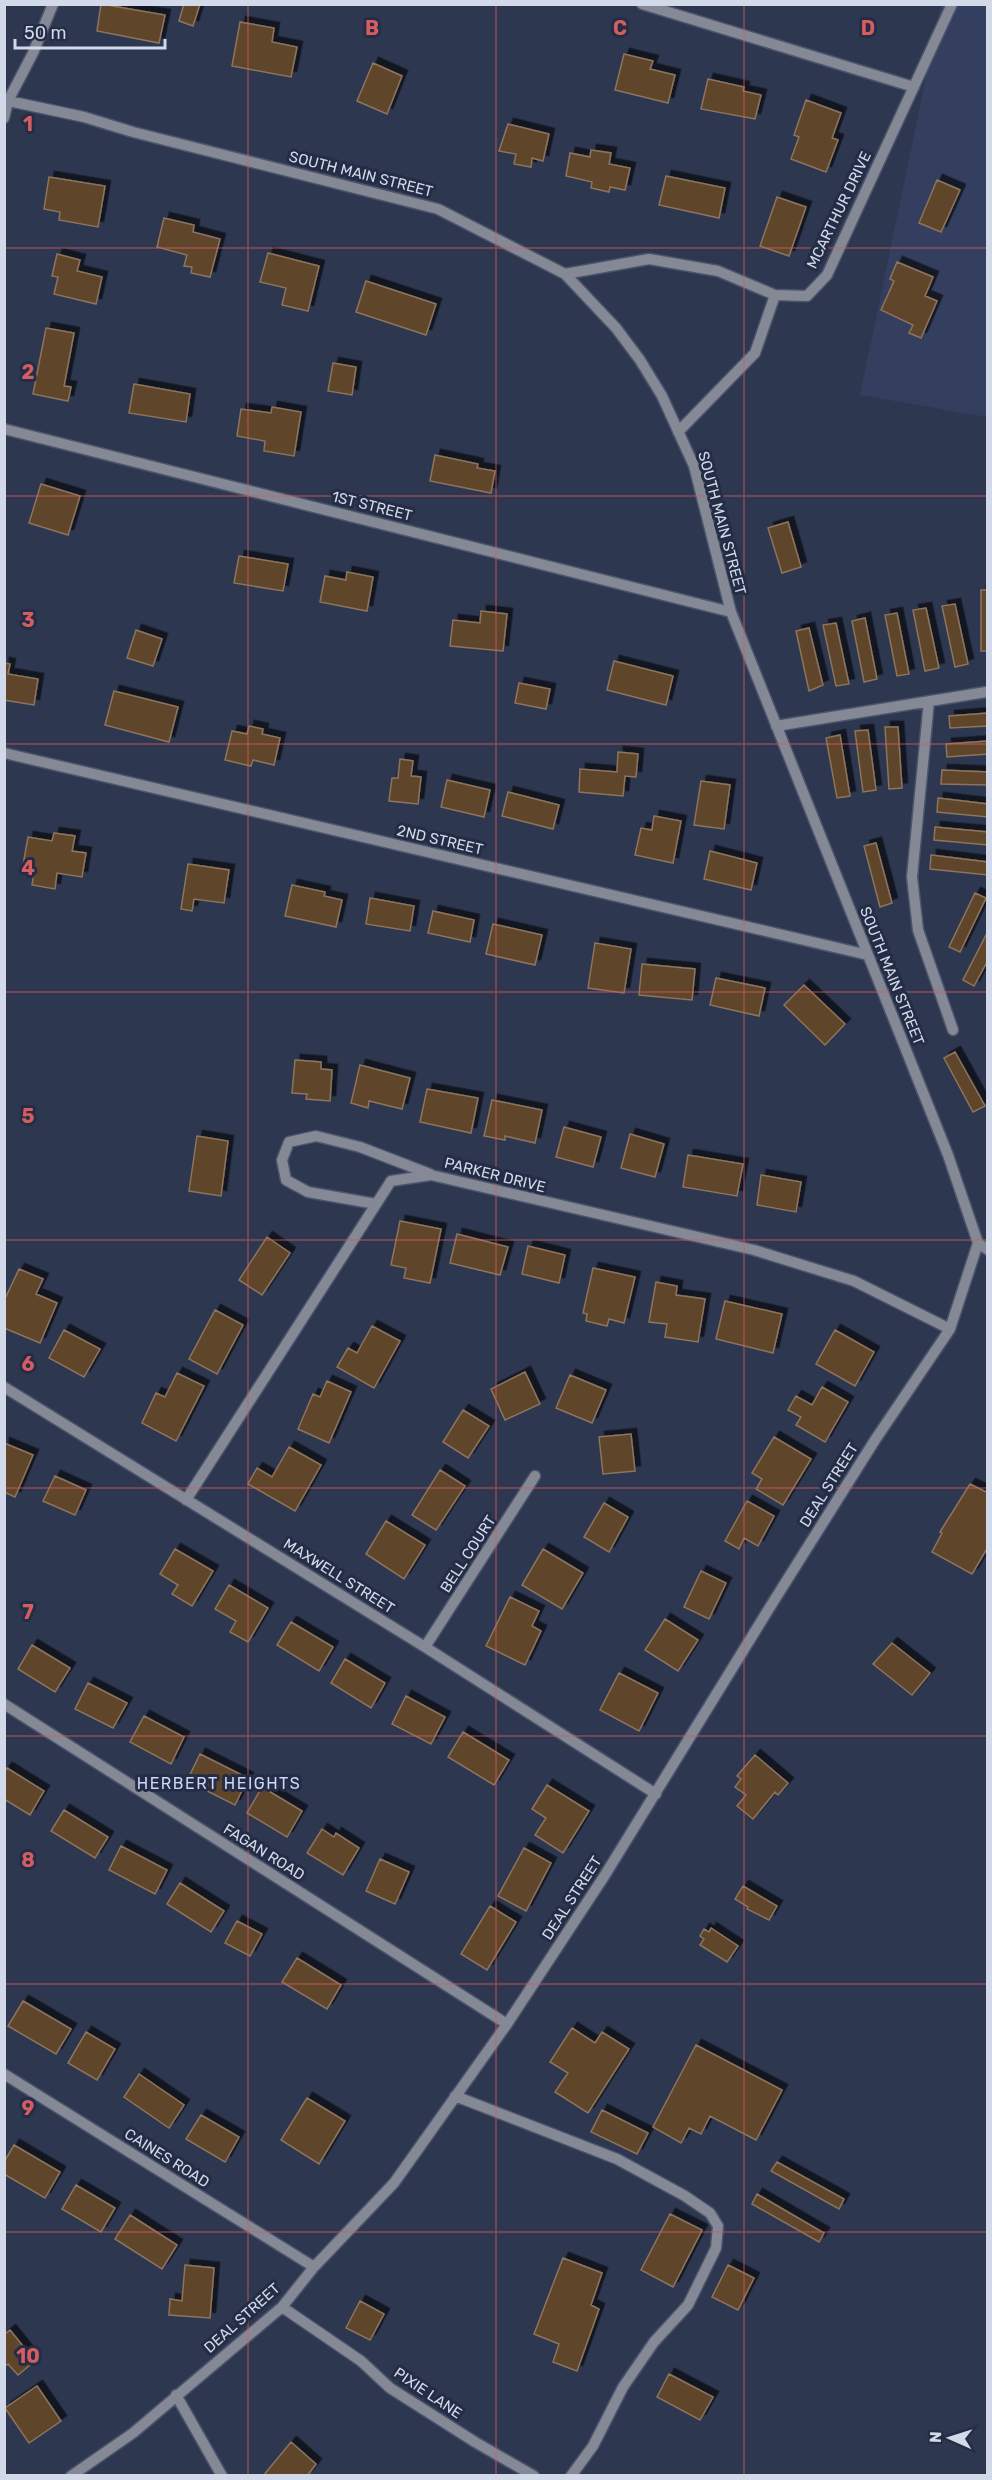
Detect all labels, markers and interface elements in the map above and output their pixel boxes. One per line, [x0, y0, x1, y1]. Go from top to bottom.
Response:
scale bar [15, 12, 165, 50]
text: B [365, 16, 379, 40]
text: C [613, 16, 627, 40]
text: D [861, 16, 875, 40]
text: 50 m [24, 22, 67, 44]
text: 1 [23, 112, 33, 136]
street label: SOUTH MAIN STREET [287, 147, 435, 201]
street label: MCARTHUR DRIVE [803, 148, 875, 272]
text: 2 [22, 360, 35, 384]
street label: SOUTH MAIN STREET [694, 449, 750, 597]
street label: 1ST STREET [330, 487, 414, 525]
text: 3 [21, 608, 35, 632]
street label: 2ND STREET [395, 821, 485, 859]
text: 4 [21, 856, 35, 880]
street label: SOUTH MAIN STREET [856, 904, 928, 1048]
text: 5 [22, 1104, 35, 1128]
street label: PARKER DRIVE [443, 1154, 547, 1196]
text: 6 [21, 1352, 35, 1376]
street label: DEAL STREET [796, 1439, 862, 1530]
street label: BELL COURT [436, 1512, 500, 1596]
street label: MAXWELL STREET [280, 1535, 398, 1618]
text: 7 [22, 1600, 34, 1624]
district label: HERBERT HEIGHTS [137, 1774, 301, 1793]
street label: FAGAN ROAD [220, 1820, 308, 1884]
text: 8 [21, 1848, 35, 1872]
street label: DEAL STREET [538, 1853, 606, 1943]
text: 9 [22, 2096, 35, 2120]
street label: CAINES ROAD [121, 2125, 213, 2191]
street label: DEAL STREET [200, 2279, 284, 2357]
text: 10 [16, 2344, 40, 2368]
street label: PIXIE LANE [391, 2364, 465, 2422]
north arrow [920, 2408, 980, 2468]
text: N [926, 2431, 945, 2443]

